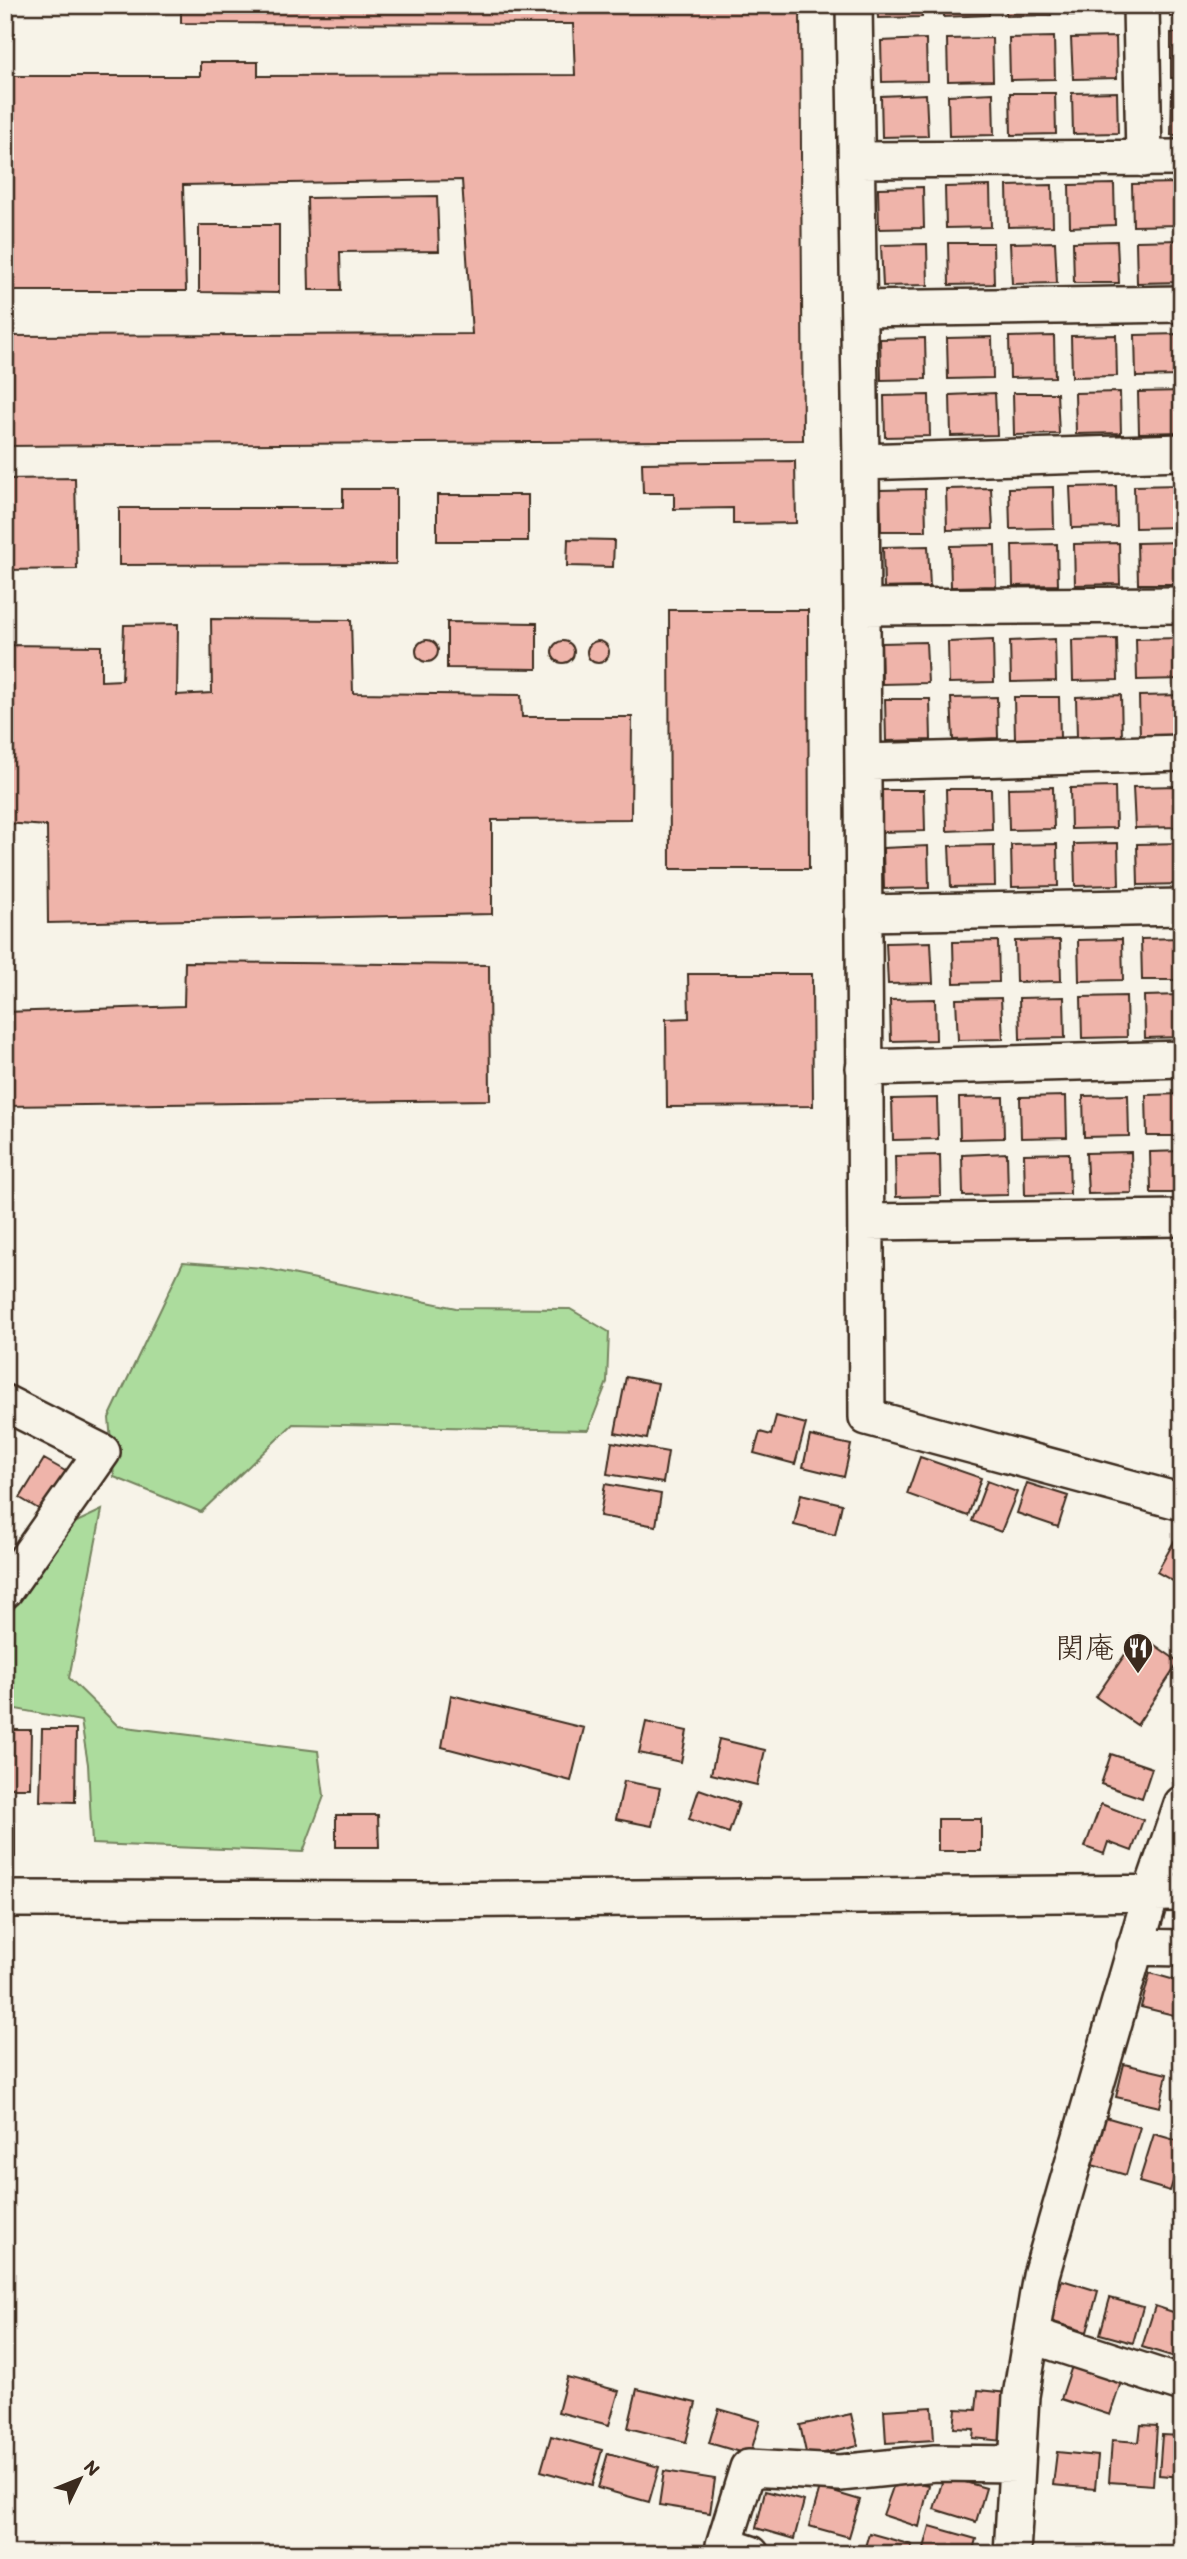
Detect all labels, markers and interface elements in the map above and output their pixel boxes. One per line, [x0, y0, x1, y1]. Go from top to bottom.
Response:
place label: 関庵 [1055, 1629, 1115, 1666]
restaurant icon: 関庵 [1121, 1631, 1155, 1675]
north arrow [46, 2444, 116, 2514]
text: N [79, 2455, 105, 2480]

